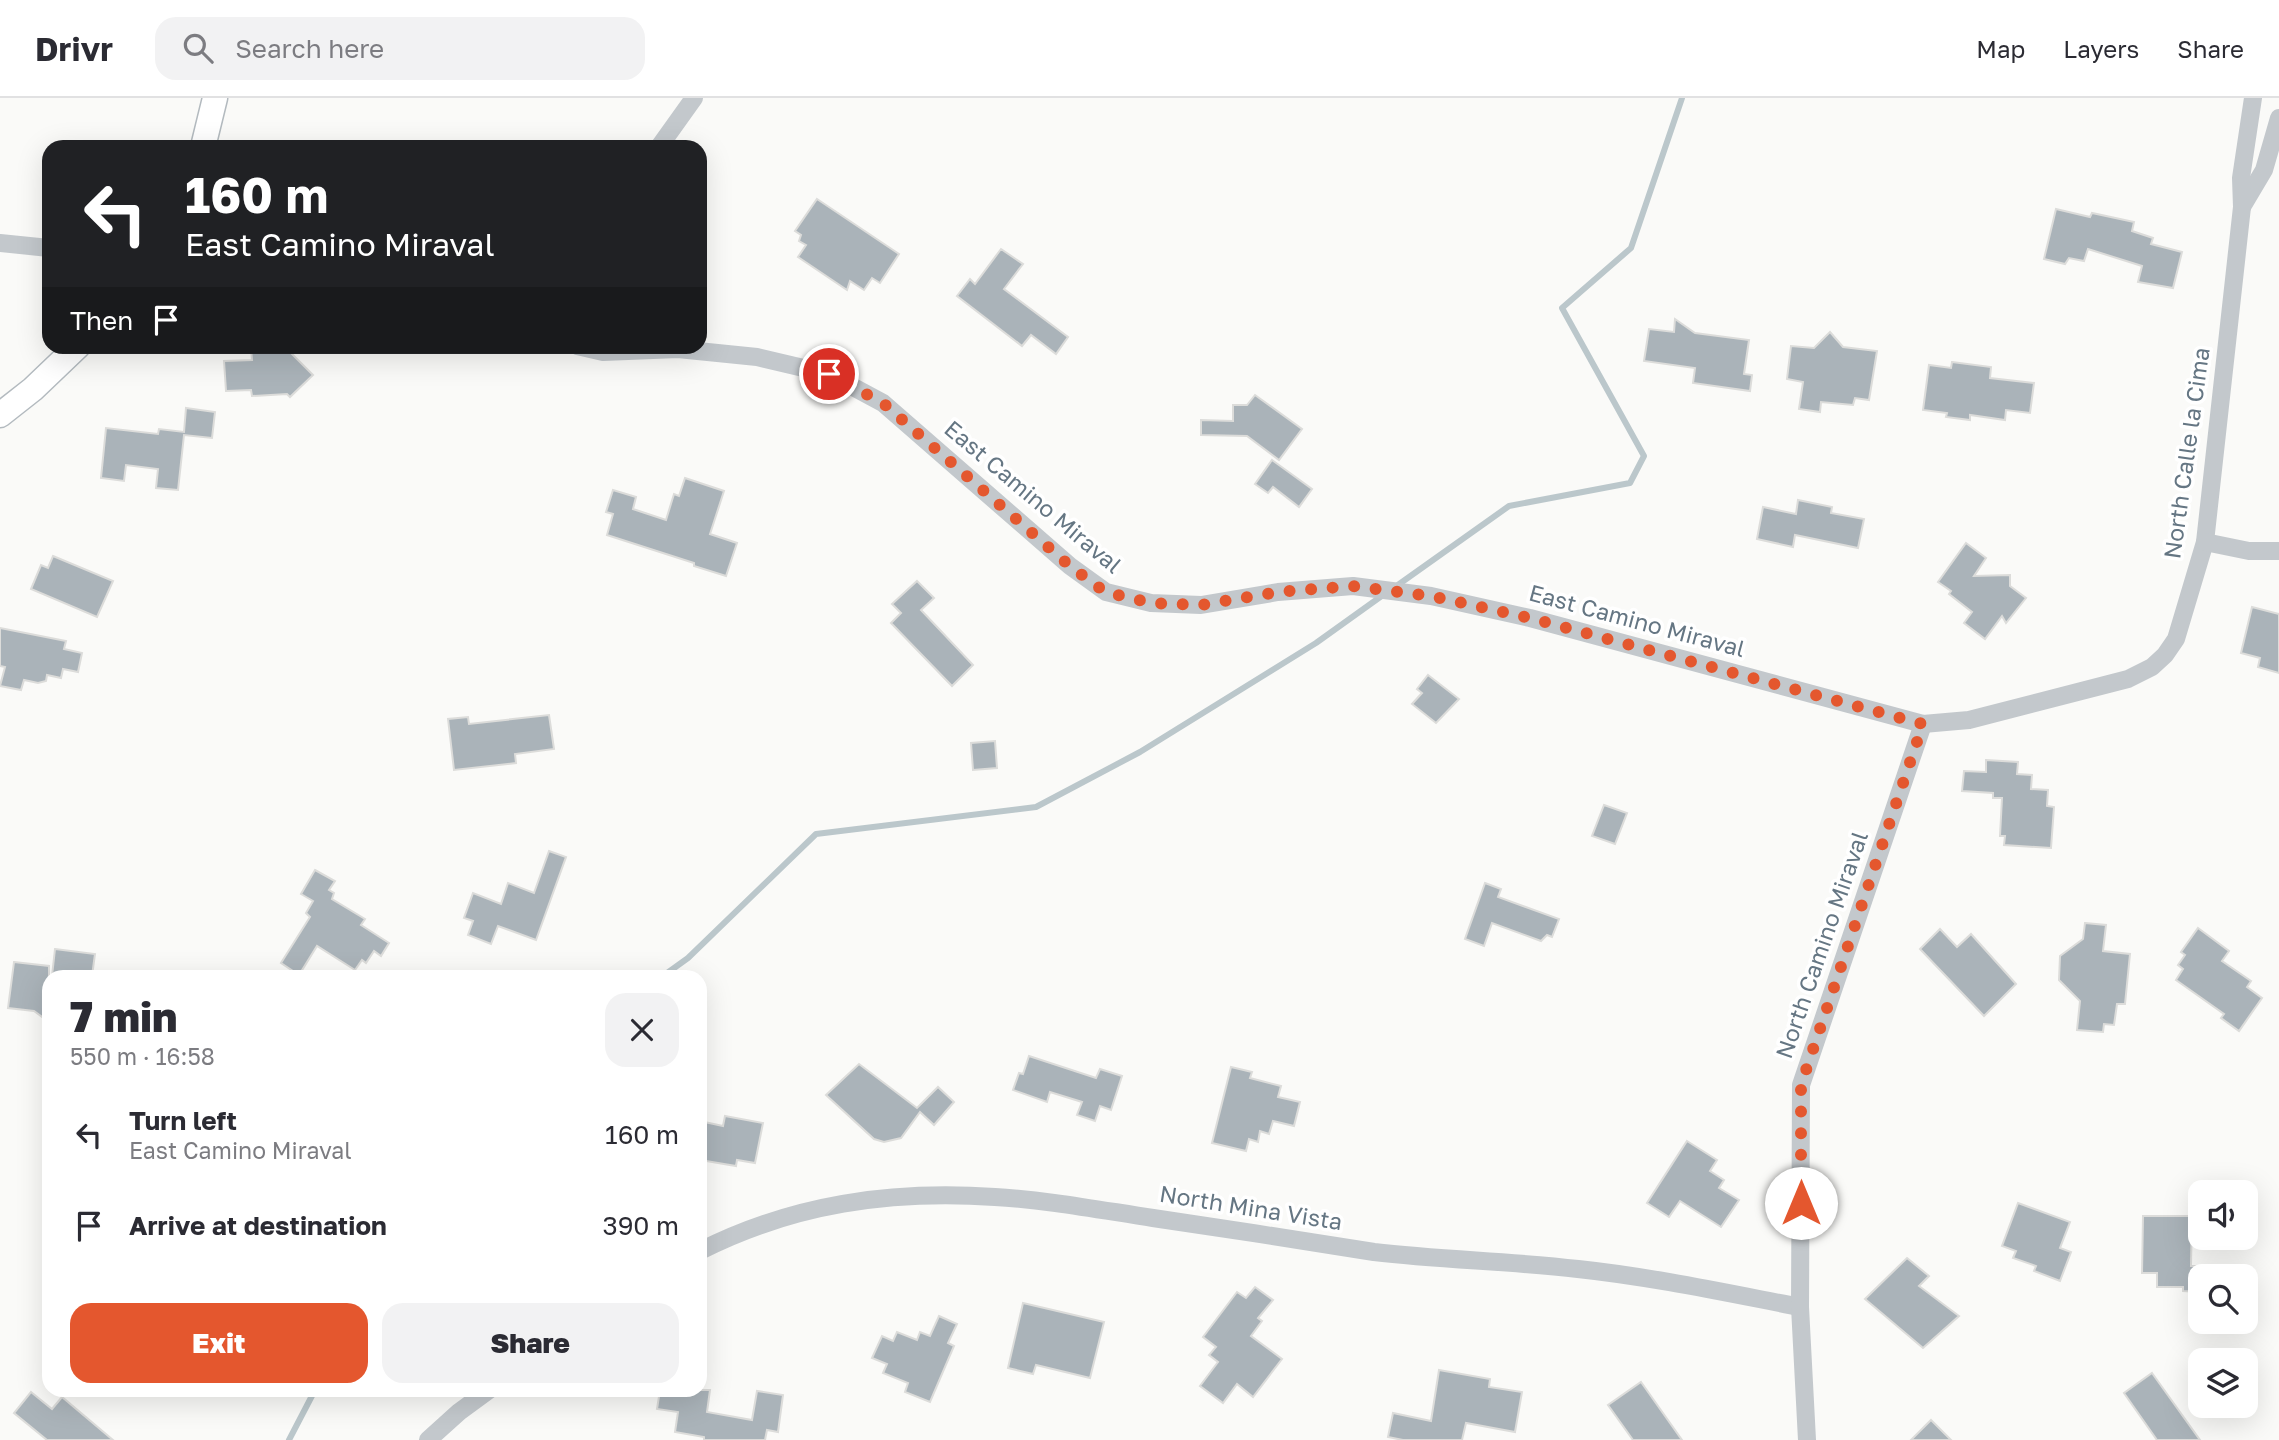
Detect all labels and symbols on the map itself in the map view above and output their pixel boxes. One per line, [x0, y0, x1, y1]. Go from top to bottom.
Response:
pin [799, 344, 859, 404]
street label: North Calle la Cima [2157, 345, 2215, 560]
street label: East Camino Miraval [939, 414, 1128, 578]
street label: East Camino Miraval [1526, 578, 1748, 662]
street label: North Camino Miraval [1769, 827, 1873, 1062]
position arrow [1764, 1166, 1838, 1240]
street label: North Mina Vista [1158, 1179, 1345, 1235]

